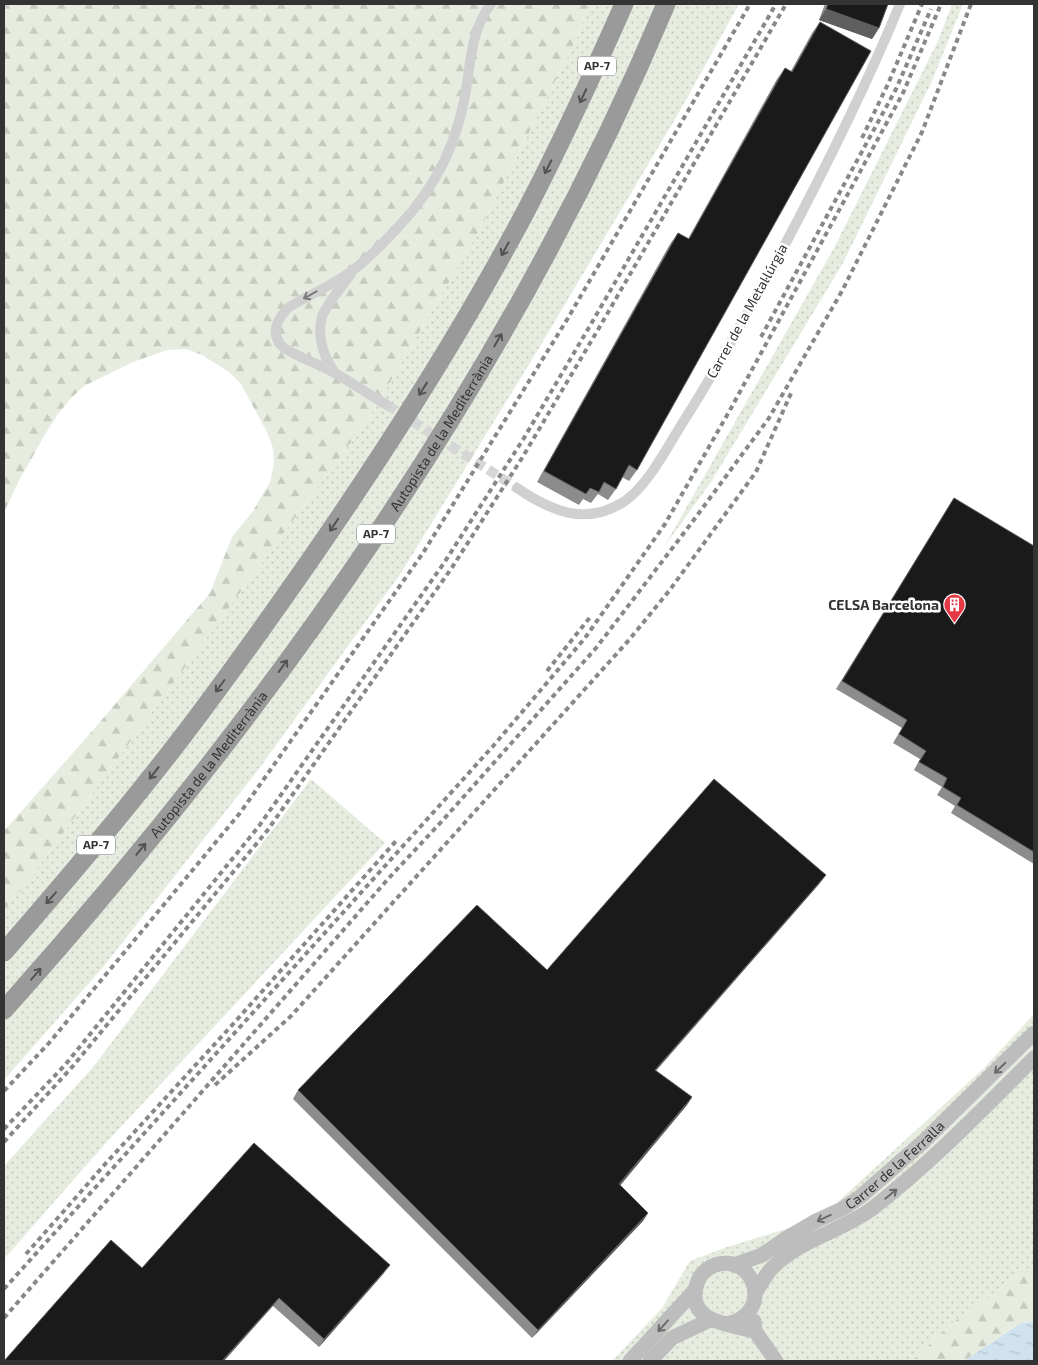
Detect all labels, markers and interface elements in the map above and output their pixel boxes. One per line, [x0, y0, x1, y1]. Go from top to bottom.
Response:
road number: AP-7 [578, 56, 616, 76]
one-way arrow [577, 88, 587, 103]
one-way arrow [543, 159, 552, 174]
one-way arrow [499, 241, 509, 255]
street label: Carrer de la Metal·lúrgia [703, 241, 791, 381]
one-way arrow [303, 290, 318, 300]
one-way arrow [493, 333, 503, 348]
street label: Autopista de la Mediterrània [386, 351, 496, 514]
one-way arrow [418, 382, 428, 396]
one-way arrow [329, 518, 339, 532]
road number: AP-7 [357, 524, 395, 544]
building icon: CELSA Barcelona [943, 593, 967, 624]
place label: CELSA Barcelona [828, 596, 939, 613]
one-way arrow [278, 659, 288, 673]
one-way arrow [215, 679, 225, 693]
street label: Autopista de la Mediterrània [146, 687, 271, 841]
one-way arrow [148, 766, 159, 779]
road number: AP-7 [77, 836, 115, 854]
one-way arrow [135, 843, 146, 856]
one-way arrow [45, 892, 57, 905]
one-way arrow [30, 967, 42, 980]
one-way arrow [994, 1062, 1006, 1074]
street label: Carrer de la Ferralla [842, 1117, 948, 1213]
one-way arrow [884, 1188, 897, 1199]
one-way arrow [817, 1213, 832, 1223]
one-way arrow [657, 1319, 669, 1332]

